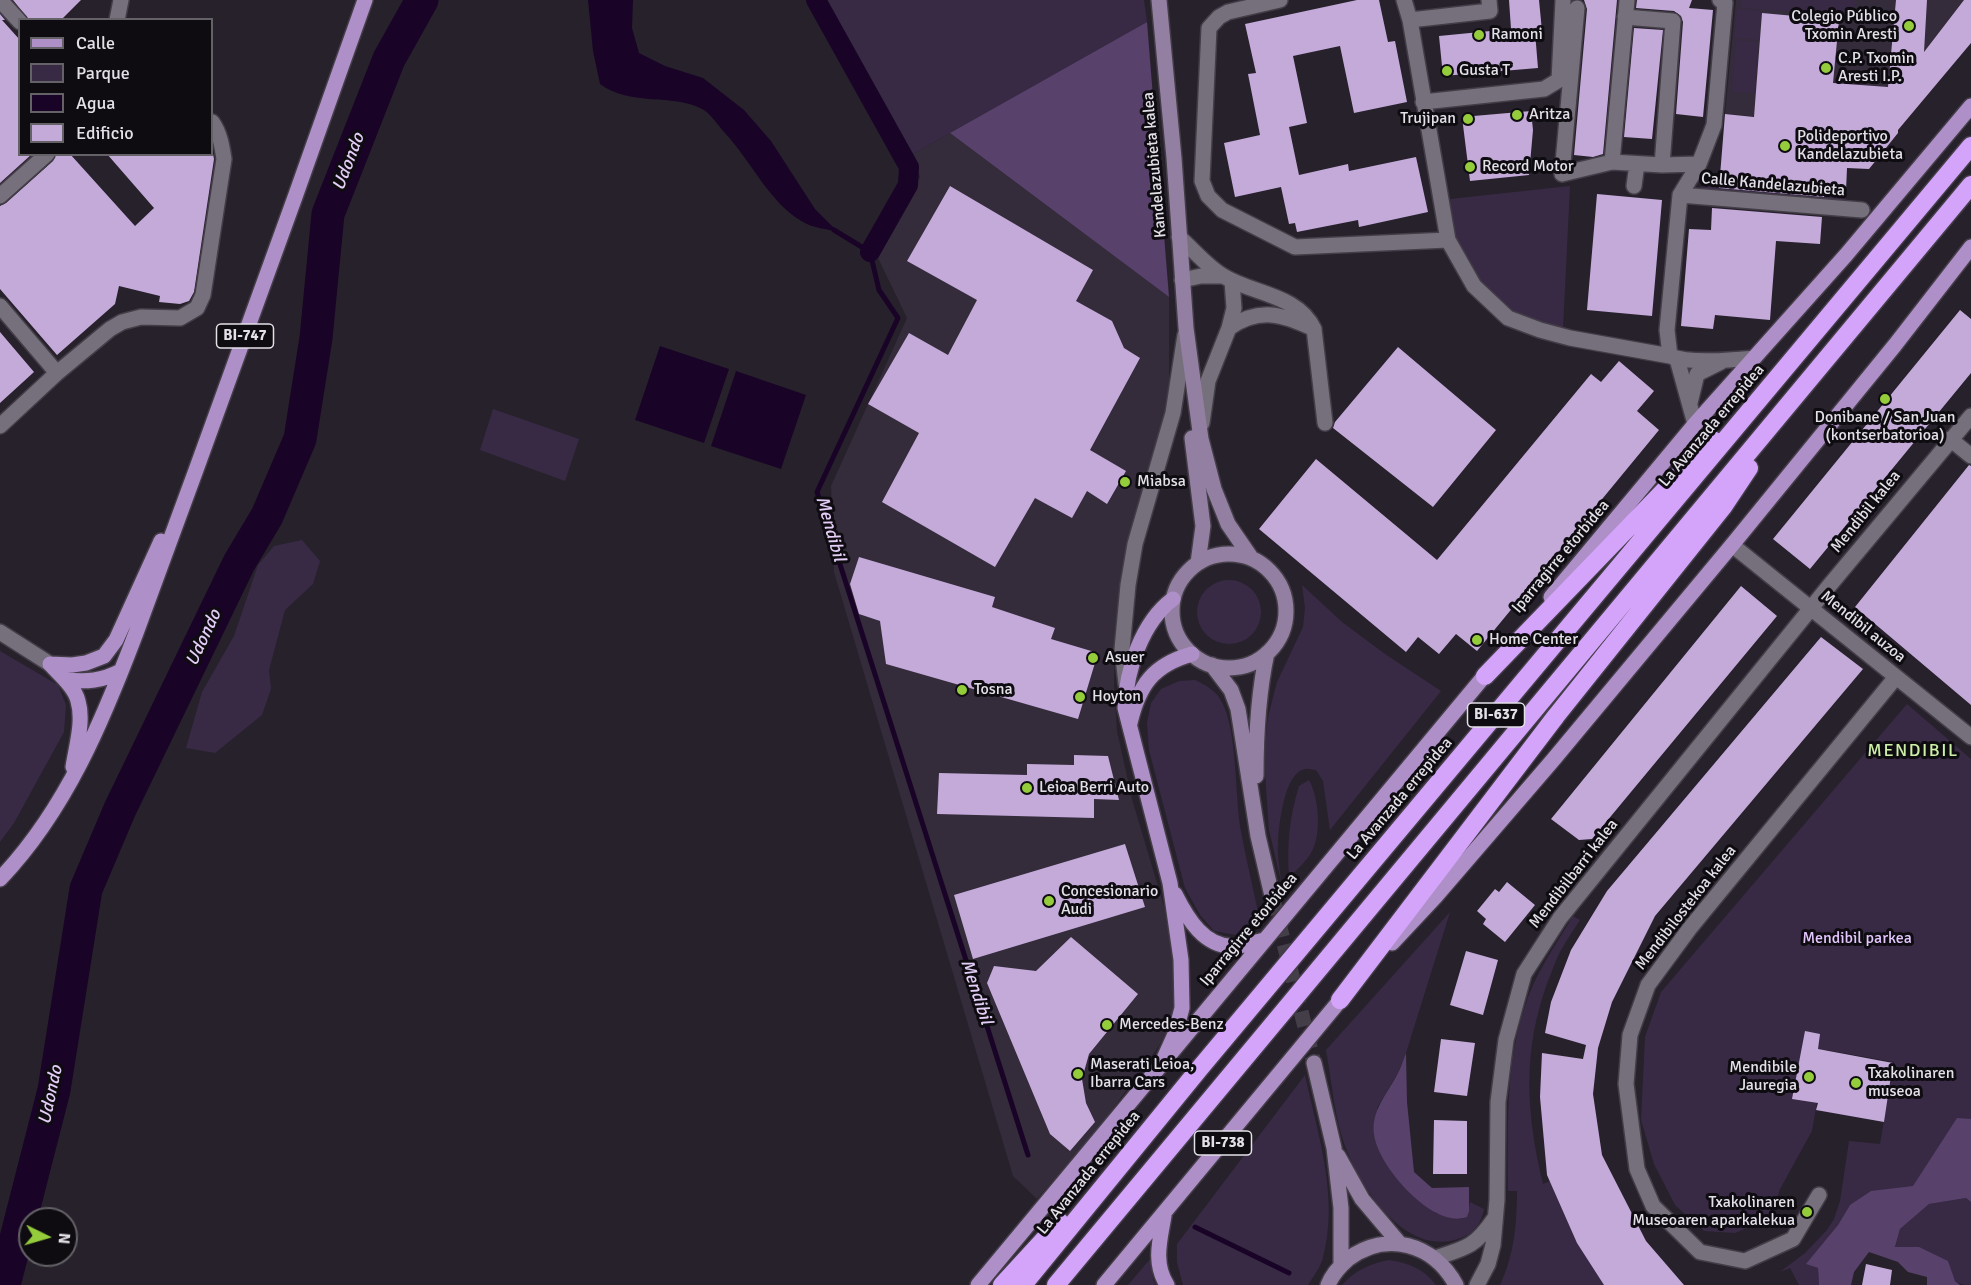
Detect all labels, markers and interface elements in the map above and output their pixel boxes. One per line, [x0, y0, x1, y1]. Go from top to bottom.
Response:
place label: Colegio Público Txomin Aresti [1791, 7, 1897, 45]
legend [18, 18, 213, 156]
marker: Colegio Público Txomin Aresti [1902, 19, 1916, 33]
place label: Ramoni [1491, 25, 1543, 45]
marker: Ramoni [1472, 28, 1486, 42]
text: Calle [76, 32, 115, 54]
place label: C.P. Txomin Aresti I.P. [1838, 49, 1915, 87]
place label: Gusta T [1459, 61, 1510, 81]
marker: C.P. Txomin Aresti I.P. [1819, 61, 1833, 75]
text: Parque [76, 62, 130, 84]
marker: Gusta T [1440, 64, 1454, 78]
street label: Kandelazubieta kalea [1139, 91, 1171, 239]
text: Agua [76, 92, 115, 114]
place label: Aritza [1529, 105, 1570, 125]
marker: Aritza [1510, 108, 1524, 122]
place label: Trujipan [1400, 109, 1456, 129]
marker: Trujipan [1461, 112, 1475, 126]
text: Edificio [76, 122, 134, 144]
place label: Polideportivo Kandelazubieta [1797, 127, 1903, 165]
water label: Udondo [328, 130, 370, 194]
marker: Polideportivo Kandelazubieta [1778, 139, 1792, 153]
place label: Record Motor [1482, 157, 1574, 177]
marker: Record Motor [1463, 160, 1477, 174]
street label: Calle Kandelazubieta [1700, 169, 1846, 201]
road number: BI-747 [216, 324, 274, 348]
street label: La Avanzada errepidea [1655, 361, 1769, 491]
marker: Donibane / San Juan (kontserbatorioa) [1878, 392, 1892, 406]
place label: Donibane / San Juan (kontserbatorioa) [1815, 408, 1955, 446]
street label: Mendibil kalea [1827, 467, 1905, 557]
place label: Miabsa [1137, 472, 1186, 492]
marker: Miabsa [1118, 475, 1132, 489]
water label: Mendibil [810, 494, 850, 564]
street label: Iparragirre etorbidea [1508, 497, 1614, 617]
street label: Mendibil auzoa [1817, 587, 1909, 667]
water label: Udondo [182, 606, 226, 670]
place label: Home Center [1489, 630, 1578, 650]
marker: Home Center [1470, 633, 1484, 647]
place label: Asuer [1105, 648, 1144, 668]
marker: Asuer [1086, 651, 1100, 665]
place label: Tosna [974, 680, 1013, 700]
marker: Tosna [955, 683, 969, 697]
place label: Hoyton [1092, 687, 1141, 707]
marker: Hoyton [1073, 690, 1087, 704]
road number: BI-637 [1468, 703, 1524, 727]
street label: La Avanzada errepidea [1343, 734, 1457, 864]
district label: MENDIBIL [1867, 740, 1959, 762]
place label: Leioa Berri Auto [1039, 778, 1149, 798]
marker: Leioa Berri Auto [1020, 781, 1034, 795]
street label: Mendibilbarri kalea [1525, 816, 1623, 932]
street label: Mendibilostekoa kalea [1631, 842, 1741, 974]
street label: Iparragirre etorbidea [1196, 870, 1302, 990]
place label: Concesionario Audi [1061, 882, 1158, 920]
marker: Concesionario Audi [1042, 894, 1056, 908]
park label: Mendibil parkea [1802, 929, 1912, 949]
water label: Mendibil [955, 957, 997, 1027]
place label: Mercedes-Benz [1119, 1015, 1224, 1035]
marker: Mercedes-Benz [1100, 1018, 1114, 1032]
place label: Maserati Leioa, Ibarra Cars [1090, 1055, 1194, 1093]
place label: Mendibile Jauregia [1729, 1058, 1797, 1096]
water label: Udondo [34, 1064, 68, 1126]
place label: Txakolinaren museoa [1868, 1064, 1954, 1102]
marker: Maserati Leioa, Ibarra Cars [1071, 1067, 1085, 1081]
marker: Mendibile Jauregia [1802, 1070, 1816, 1084]
marker: Txakolinaren museoa [1849, 1076, 1863, 1090]
street label: La Avanzada errepidea [1033, 1107, 1145, 1239]
road number: BI-738 [1194, 1131, 1252, 1155]
place label: Txakolinaren Museoaren aparkalekua [1632, 1193, 1795, 1231]
marker: Txakolinaren Museoaren aparkalekua [1800, 1205, 1814, 1219]
north arrow [18, 1207, 78, 1267]
text: N [53, 1232, 74, 1245]

